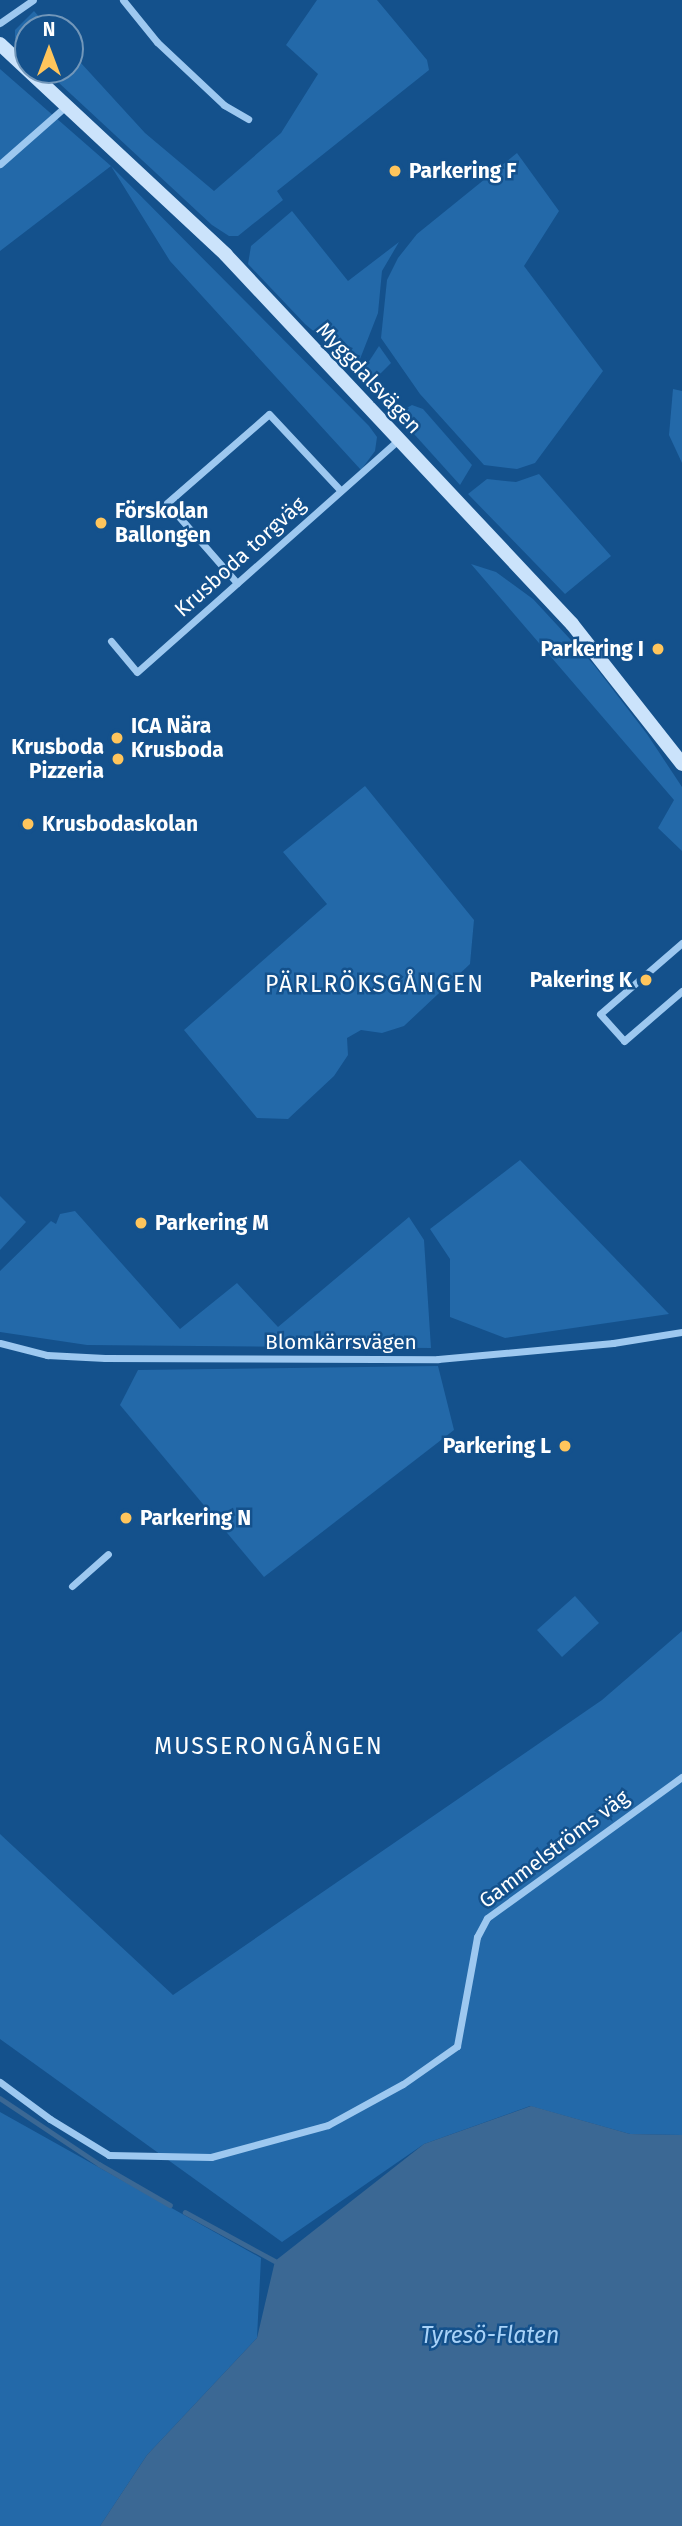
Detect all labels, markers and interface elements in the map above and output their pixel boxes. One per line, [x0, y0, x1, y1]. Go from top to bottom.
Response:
north arrow [14, 14, 84, 84]
text: N [43, 18, 55, 41]
place label: Parkering F [409, 158, 517, 184]
marker: Parkering F [387, 163, 403, 179]
street label: Myggdalsvägen [311, 317, 427, 439]
street label: Krusboda torgväg [169, 492, 311, 622]
place label: Förskolan Ballongen [115, 498, 211, 548]
marker: Förskolan Ballongen [93, 515, 109, 531]
place label: Parkering I [540, 636, 644, 662]
marker: Parkering I [650, 641, 666, 657]
place label: ICA Nära Krusboda [131, 713, 224, 763]
marker: ICA Nära Krusboda [109, 730, 125, 746]
place label: Krusboda Pizzeria [11, 734, 104, 784]
marker: Krusboda Pizzeria [110, 751, 126, 767]
place label: Krusbodaskolan [42, 811, 198, 837]
marker: Krusbodaskolan [20, 816, 36, 832]
place label: Pakering K [530, 967, 632, 993]
district label: PÄRLRÖKSGÅNGEN [267, 970, 483, 998]
marker: Pakering K [638, 972, 654, 988]
place label: Parkering M [155, 1210, 269, 1236]
marker: Parkering M [133, 1215, 149, 1231]
street label: Blomkärrsvägen [265, 1329, 417, 1355]
place label: Parkering L [443, 1433, 551, 1459]
marker: Parkering L [557, 1438, 573, 1454]
place label: Parkering N [140, 1505, 251, 1531]
marker: Parkering N [118, 1510, 134, 1526]
district label: MUSSERONGÅNGEN [156, 1732, 382, 1760]
street label: Gammelströms väg [474, 1785, 634, 1913]
water label: Tyresö-Flaten [421, 2321, 559, 2349]

